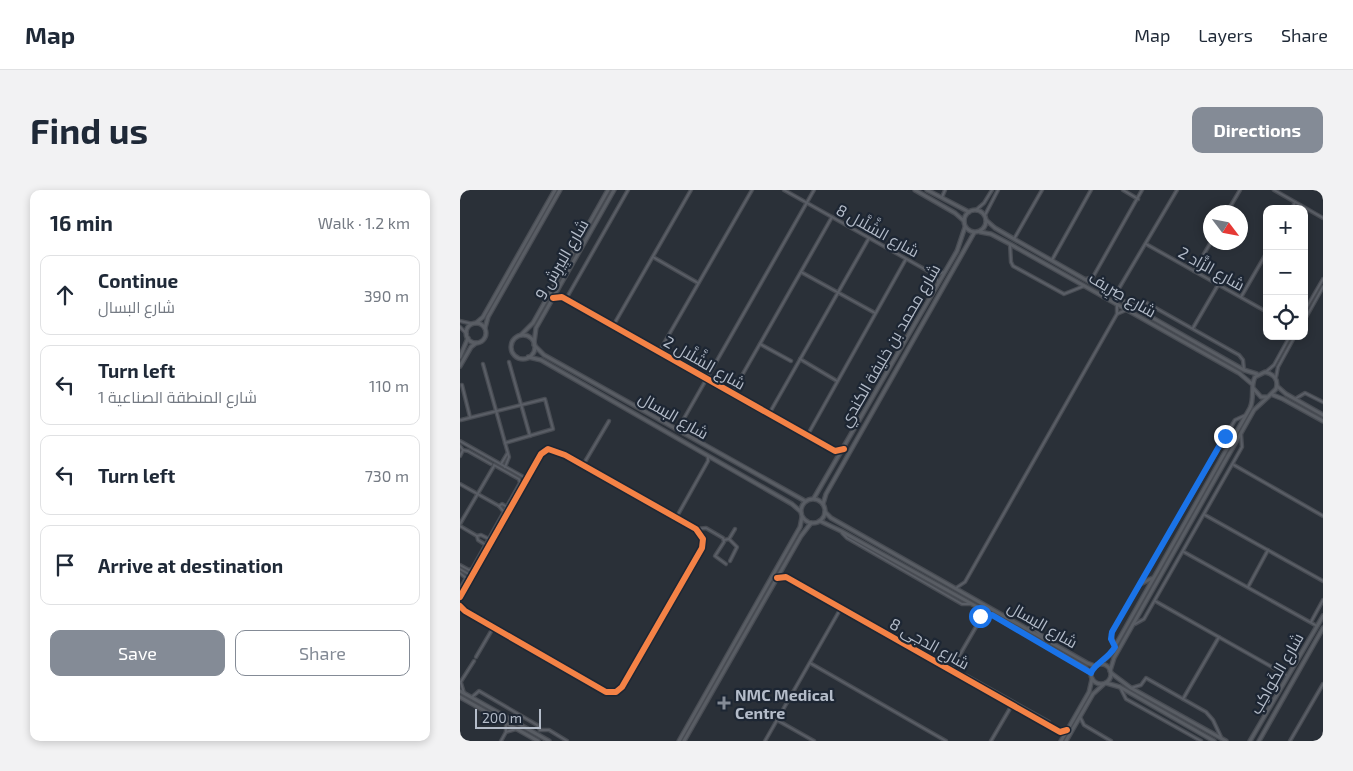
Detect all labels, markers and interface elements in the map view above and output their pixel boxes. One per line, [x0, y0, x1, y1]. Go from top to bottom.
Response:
text: Map [25, 20, 75, 49]
text: Map [1134, 24, 1170, 46]
text: Layers [1198, 24, 1253, 46]
text: Share [1281, 24, 1328, 46]
button: Directions [1192, 107, 1323, 153]
text: Find us [30, 109, 148, 151]
street label: شارع الشَّلَّال 8 [832, 197, 924, 263]
north arrow [1203, 205, 1248, 250]
map controls [1263, 205, 1308, 340]
button: + [1263, 205, 1308, 250]
text: 16 min [50, 210, 113, 235]
text: Walk · 1.2 km [318, 213, 410, 232]
street label: شارع البِيرِش 9 [530, 215, 594, 304]
street label: شارع الزَّاد 2 [1174, 242, 1248, 297]
button: − [1263, 250, 1308, 295]
street label: شارع محمد بن خليفة الكندي [835, 260, 948, 432]
street label: شارع صِرِيف [1085, 267, 1160, 323]
text: Continue [98, 269, 178, 292]
icon: ahead [51, 281, 79, 309]
text: 390 m [364, 286, 409, 305]
button: locate [1263, 295, 1308, 340]
text: شارع البسال [98, 297, 175, 316]
street label: شارع الشَّلَّال 2 [659, 329, 750, 396]
text: Turn left [98, 359, 175, 382]
icon: left [51, 371, 79, 399]
text: 110 m [369, 376, 409, 395]
text: شارع المنطقة الصناعية 1 [98, 387, 257, 406]
street label: شارع البسال [634, 387, 712, 445]
route end [1214, 425, 1237, 448]
icon: left [51, 461, 79, 489]
text: Turn left [98, 464, 175, 487]
text: 730 m [365, 466, 409, 485]
icon: arrive [51, 551, 79, 579]
text: Arrive at destination [98, 554, 283, 577]
street label: شارع البسال [1003, 596, 1081, 654]
route start [969, 605, 992, 628]
street label: شارع الدجى 8 [885, 613, 973, 675]
street label: شارع الكَواكِب [1245, 629, 1309, 718]
button: Save [50, 630, 225, 676]
button: Share [235, 630, 410, 676]
place label: NMC Medical Centre [735, 685, 835, 722]
marker: NMC Medical Centre [717, 696, 731, 710]
scale bar [475, 706, 541, 729]
text: 200 m [482, 709, 522, 726]

